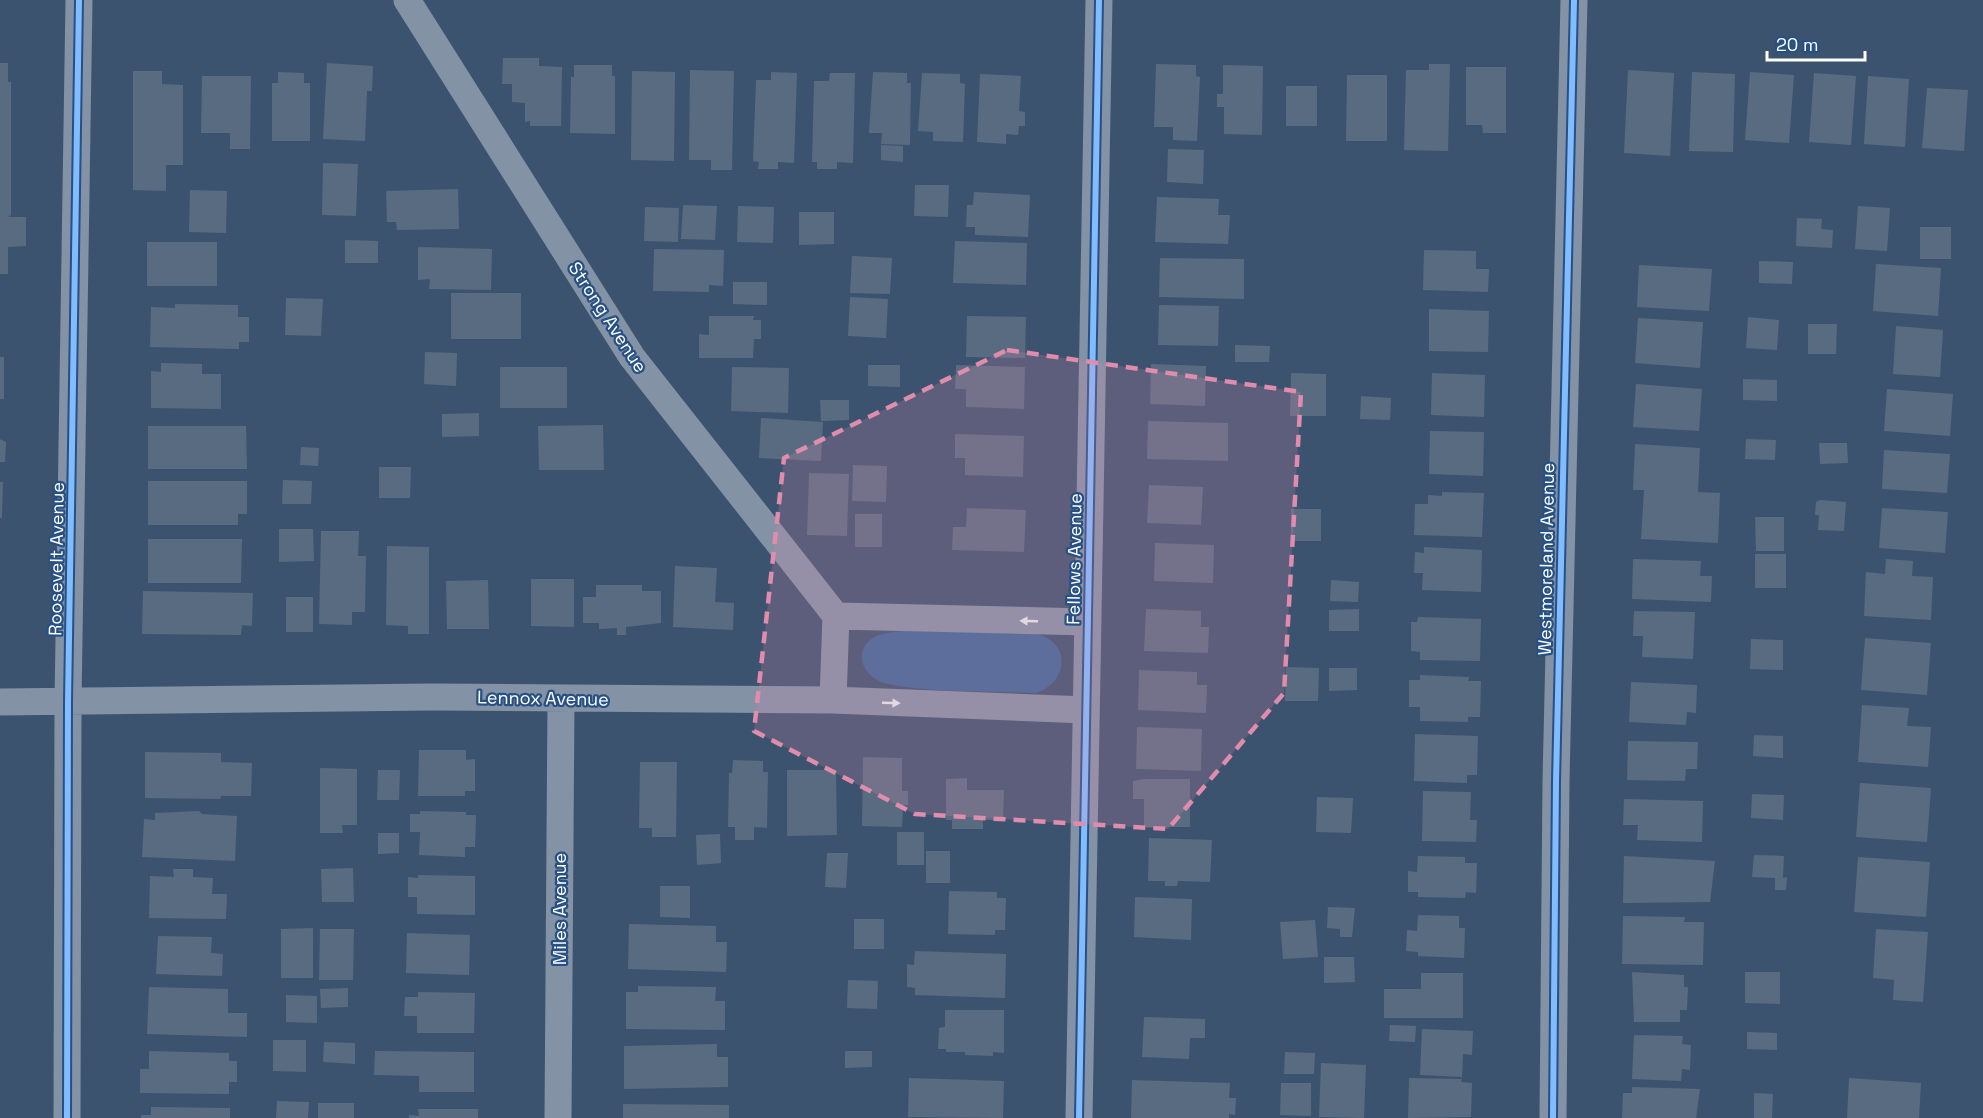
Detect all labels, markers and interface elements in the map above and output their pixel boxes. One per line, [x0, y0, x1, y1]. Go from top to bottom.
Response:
scale bar [1767, 24, 1864, 62]
text: 20 m [1776, 33, 1819, 56]
street label: Strong Avenue [564, 257, 652, 377]
street label: Westmoreland Avenue [1533, 462, 1559, 656]
street label: Roosevelt Avenue [43, 482, 69, 636]
street label: Fellows Avenue [1061, 493, 1087, 625]
one-way arrow [1020, 616, 1039, 626]
street label: Lennox Avenue [477, 685, 609, 711]
one-way arrow [882, 698, 901, 707]
street label: Miles Avenue [548, 853, 571, 965]

